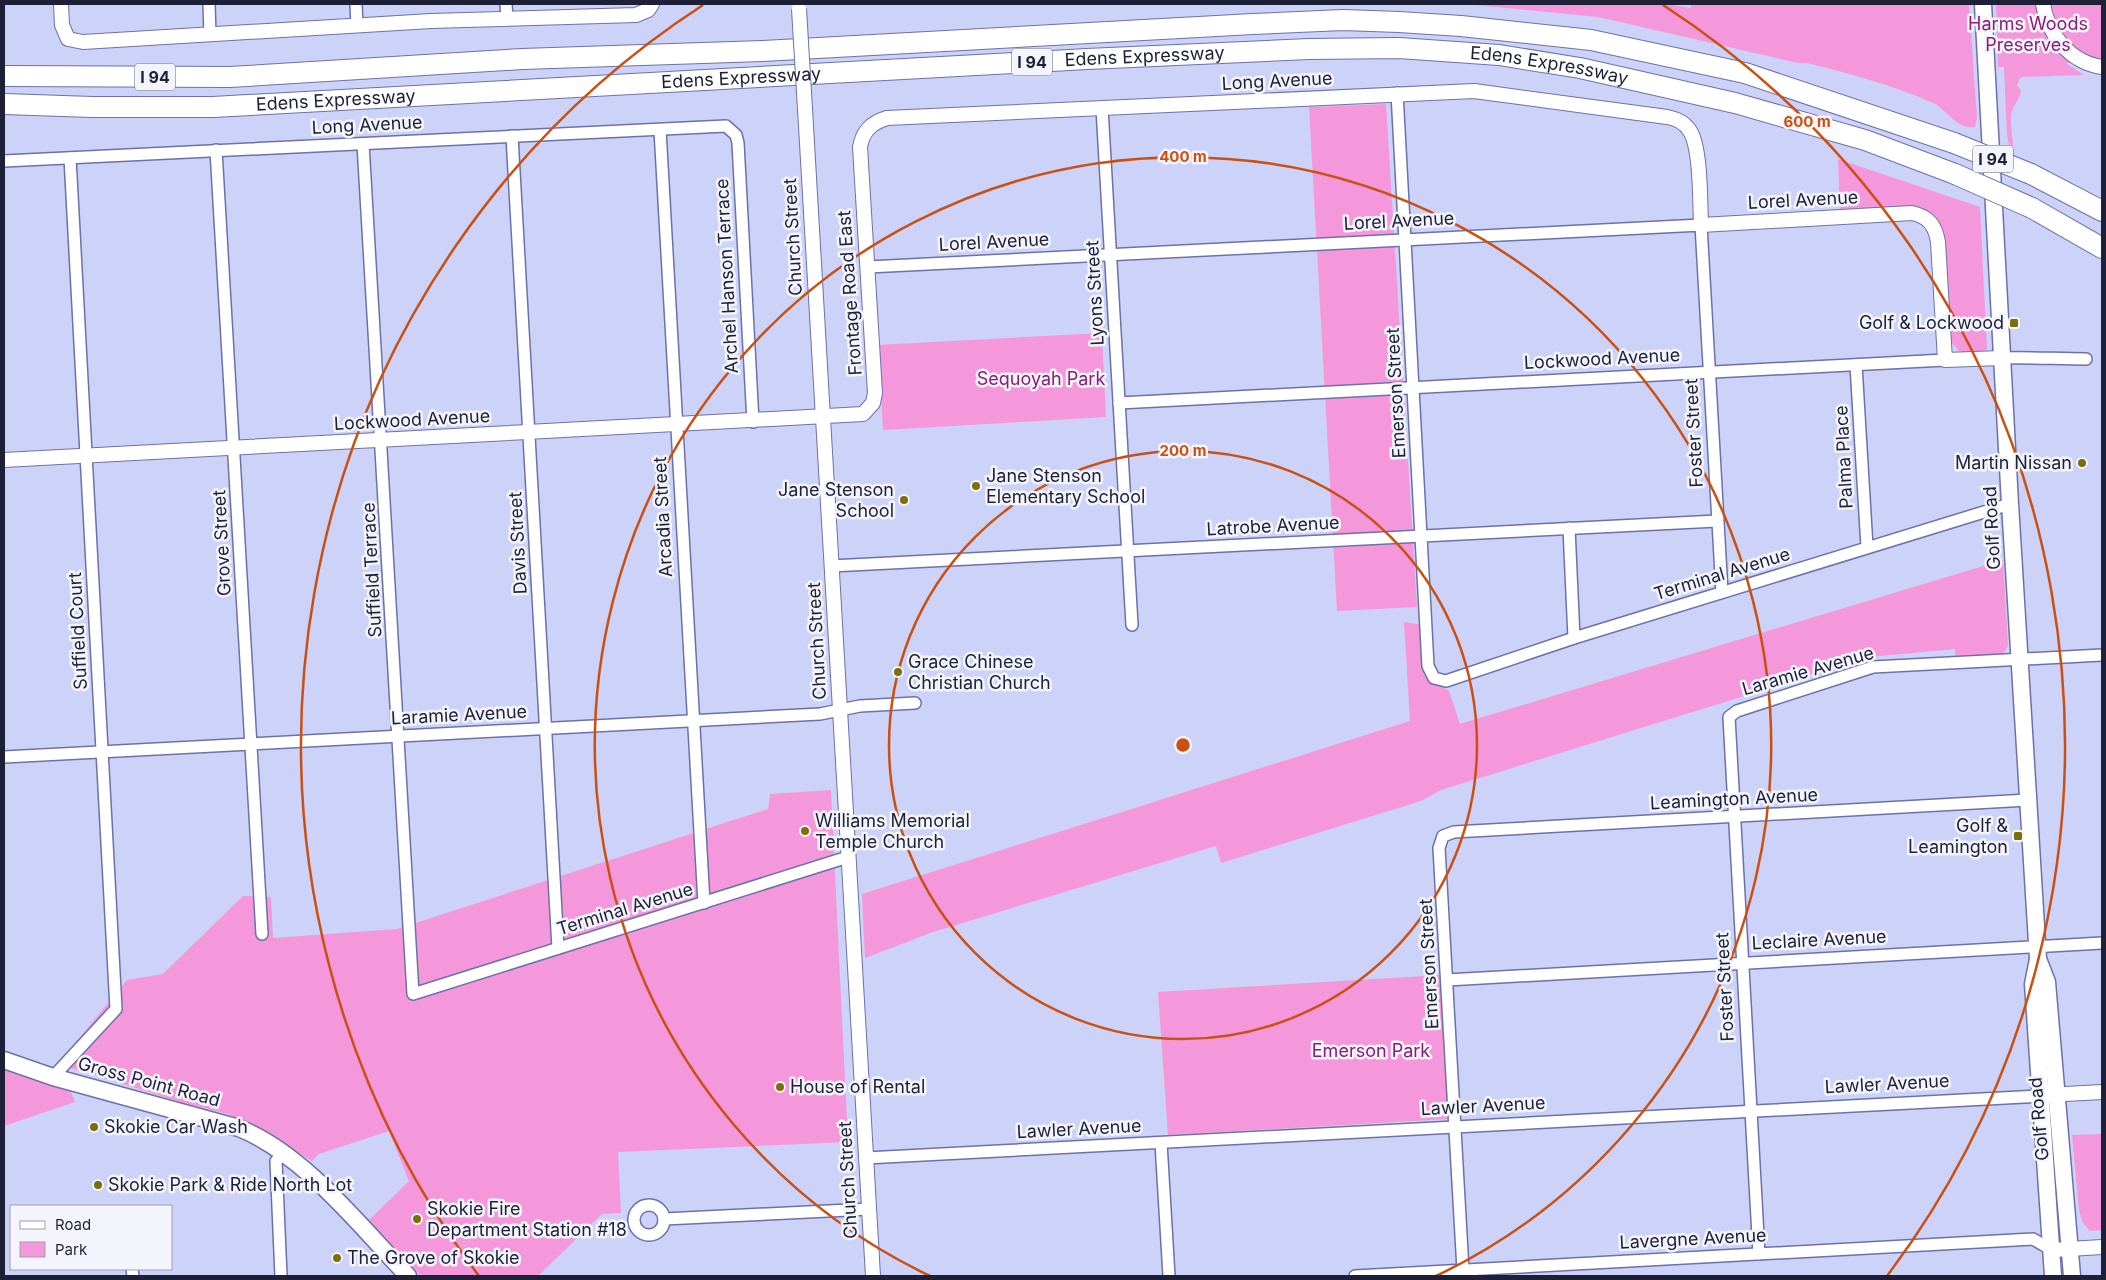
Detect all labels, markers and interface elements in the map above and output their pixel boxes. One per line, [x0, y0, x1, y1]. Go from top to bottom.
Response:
park label: Harms Woods Preserves [1968, 13, 2088, 55]
street label: Edens Expressway [1064, 42, 1225, 70]
street label: Edens Expressway [1470, 42, 1630, 89]
road number: I 94 [1012, 48, 1052, 76]
street label: Edens Expressway [661, 63, 822, 92]
road number: I 94 [135, 64, 175, 90]
street label: Long Avenue [1221, 67, 1333, 94]
street label: Edens Expressway [255, 85, 416, 115]
street label: Long Avenue [311, 111, 423, 138]
text: 600 m [1783, 112, 1831, 131]
road number: I 94 [1973, 146, 2013, 172]
text: 400 m [1159, 147, 1207, 166]
street label: Archel Hanson Terrace [711, 178, 742, 374]
street label: Church Street [779, 178, 806, 296]
street label: Lorel Avenue [1747, 186, 1859, 213]
street label: Lorel Avenue [1343, 207, 1455, 234]
street label: Frontage Road East [833, 210, 866, 376]
street label: Lorel Avenue [938, 228, 1050, 255]
street label: Lyons Street [1081, 240, 1108, 346]
place label: Golf & Lockwood [1859, 312, 2004, 333]
marker: Golf & Lockwood [2008, 317, 2020, 329]
street label: Emerson Street [1382, 327, 1409, 459]
street label: Lockwood Avenue [1523, 344, 1681, 373]
park label: Sequoyah Park [977, 368, 1105, 389]
street label: Foster Street [1680, 378, 1707, 488]
street label: Lockwood Avenue [333, 405, 491, 434]
street label: Palma Place [1830, 405, 1857, 509]
text: 200 m [1160, 441, 1206, 460]
place label: Martin Nissan [1955, 452, 2072, 473]
street label: Arcadia Street [649, 456, 676, 578]
marker: Martin Nissan [2076, 457, 2088, 469]
place label: Jane Stenson Elementary School [986, 465, 1145, 507]
place label: Jane Stenson School [778, 479, 894, 521]
marker: Jane Stenson Elementary School [970, 480, 982, 492]
street label: Golf Road [1979, 486, 2004, 570]
street label: Grove Street [208, 489, 235, 597]
street label: Davis Street [504, 491, 531, 595]
marker: Jane Stenson School [898, 494, 910, 506]
street label: Suffield Terrace [357, 502, 386, 638]
street label: Latrobe Avenue [1206, 512, 1340, 539]
street label: Terminal Avenue [1651, 543, 1792, 604]
street label: Suffield Court [64, 572, 91, 690]
street label: Church Street [803, 582, 830, 700]
street label: Laramie Avenue [1740, 642, 1876, 699]
place label: Grace Chinese Christian Church [908, 651, 1051, 693]
marker: Grace Chinese Christian Church [892, 666, 904, 678]
street label: Laramie Avenue [390, 700, 527, 729]
centre of rings [1174, 736, 1192, 754]
street label: Leamington Avenue [1649, 784, 1819, 813]
place label: Williams Memorial Temple Church [815, 810, 970, 852]
place label: Golf & Leamington [1908, 815, 2008, 857]
marker: Williams Memorial Temple Church [799, 825, 811, 837]
marker: Golf & Leamington [2012, 830, 2024, 842]
street label: Terminal Avenue [554, 878, 695, 939]
street label: Emerson Street [1415, 898, 1442, 1030]
street label: Leclaire Avenue [1751, 925, 1887, 954]
street label: Foster Street [1711, 932, 1738, 1042]
park label: Emerson Park [1312, 1040, 1430, 1061]
street label: Gross Point Road [76, 1052, 223, 1111]
street label: Lawler Avenue [1824, 1070, 1950, 1097]
place label: House of Rental [790, 1076, 925, 1097]
street label: Golf Road [2024, 1076, 2053, 1162]
marker: House of Rental [774, 1081, 786, 1093]
street label: Lawler Avenue [1420, 1092, 1546, 1119]
street label: Lawler Avenue [1016, 1115, 1142, 1142]
place label: Skokie Car Wash [104, 1116, 248, 1137]
marker: Skokie Car Wash [88, 1121, 100, 1133]
street label: Church Street [834, 1121, 861, 1239]
place label: Skokie Park & Ride North Lot [108, 1174, 352, 1195]
marker: Skokie Park & Ride North Lot [92, 1179, 104, 1191]
place label: Skokie Fire Department Station #18 [427, 1198, 627, 1240]
legend [10, 1205, 172, 1270]
marker: Skokie Fire Department Station #18 [411, 1213, 423, 1225]
text: Road [55, 1215, 91, 1234]
street label: Lavergne Avenue [1619, 1224, 1767, 1253]
text: Park [55, 1240, 88, 1259]
place label: The Grove of Skokie [347, 1247, 520, 1268]
marker: The Grove of Skokie [331, 1252, 343, 1264]

